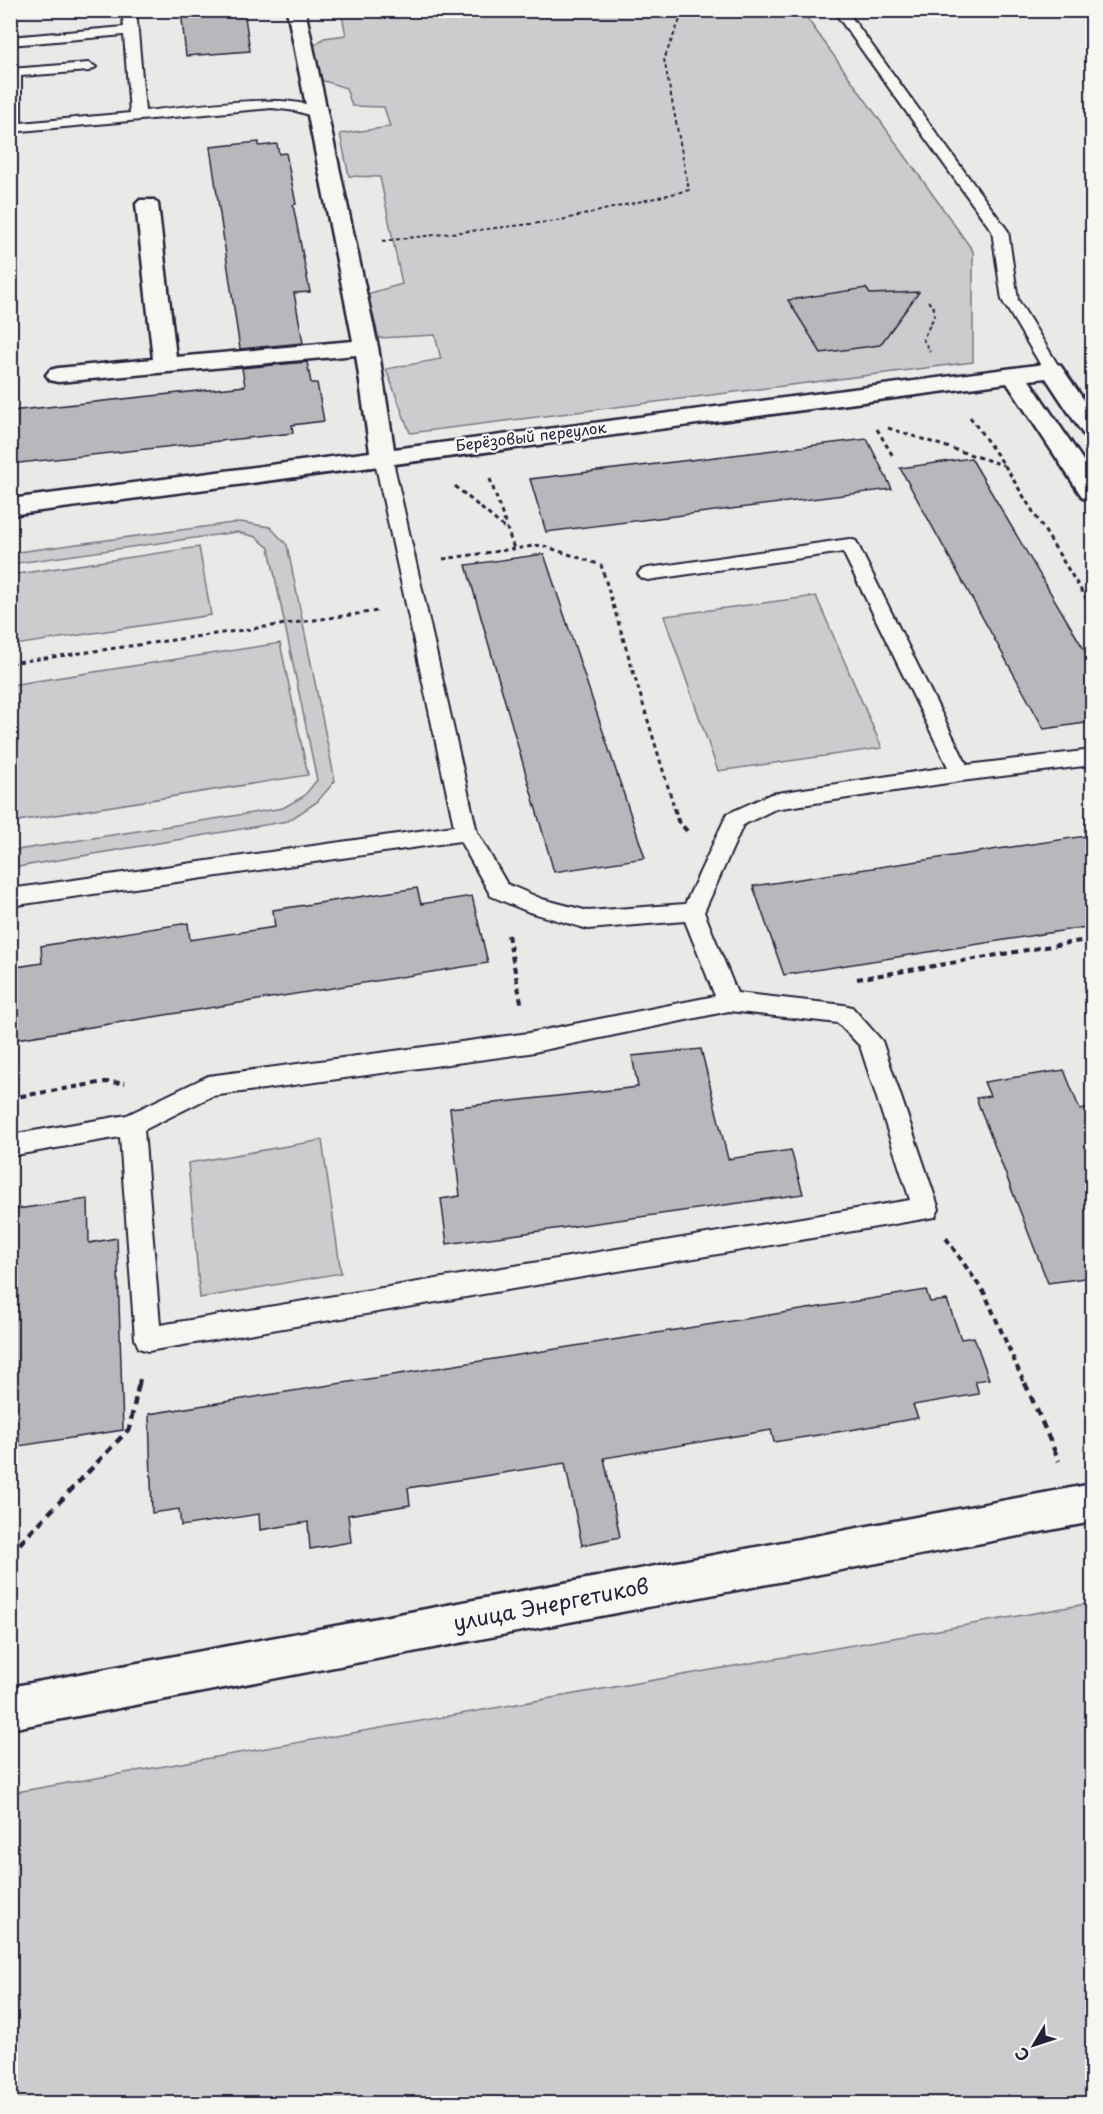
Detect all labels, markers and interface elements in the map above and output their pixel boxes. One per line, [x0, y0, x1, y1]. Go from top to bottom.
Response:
street label: Берёзовый переулок [454, 415, 607, 456]
street label: улица Энергетиков [450, 1568, 651, 1638]
north arrow [1004, 2015, 1064, 2075]
text: С [1008, 2043, 1035, 2067]

